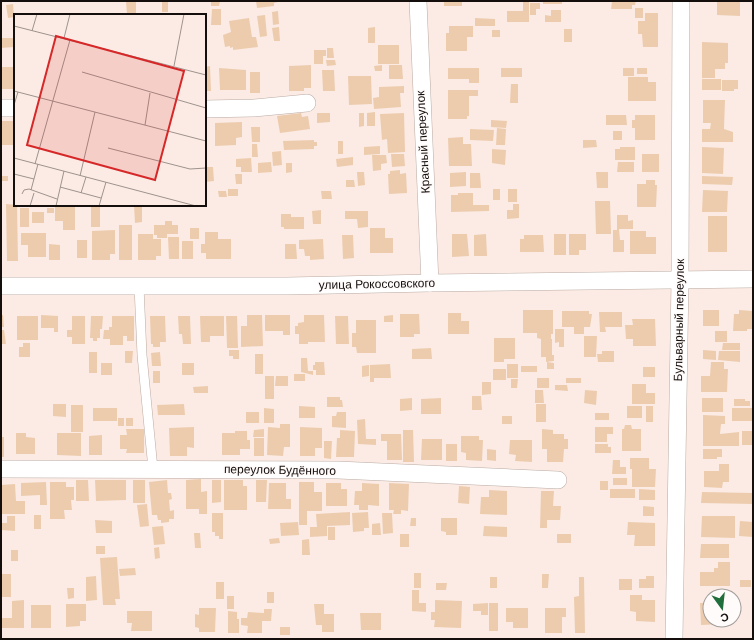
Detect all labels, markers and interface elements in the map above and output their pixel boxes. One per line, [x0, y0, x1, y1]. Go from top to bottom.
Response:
inset map [14, 14, 206, 206]
street label: Красный переулок [413, 90, 433, 194]
street label: Бульварный переулок [671, 258, 687, 381]
street label: улица Рокоссовского [319, 276, 436, 292]
street label: переулок Будённого [224, 462, 336, 478]
north arrow [702, 588, 742, 628]
text: С [719, 611, 730, 624]

